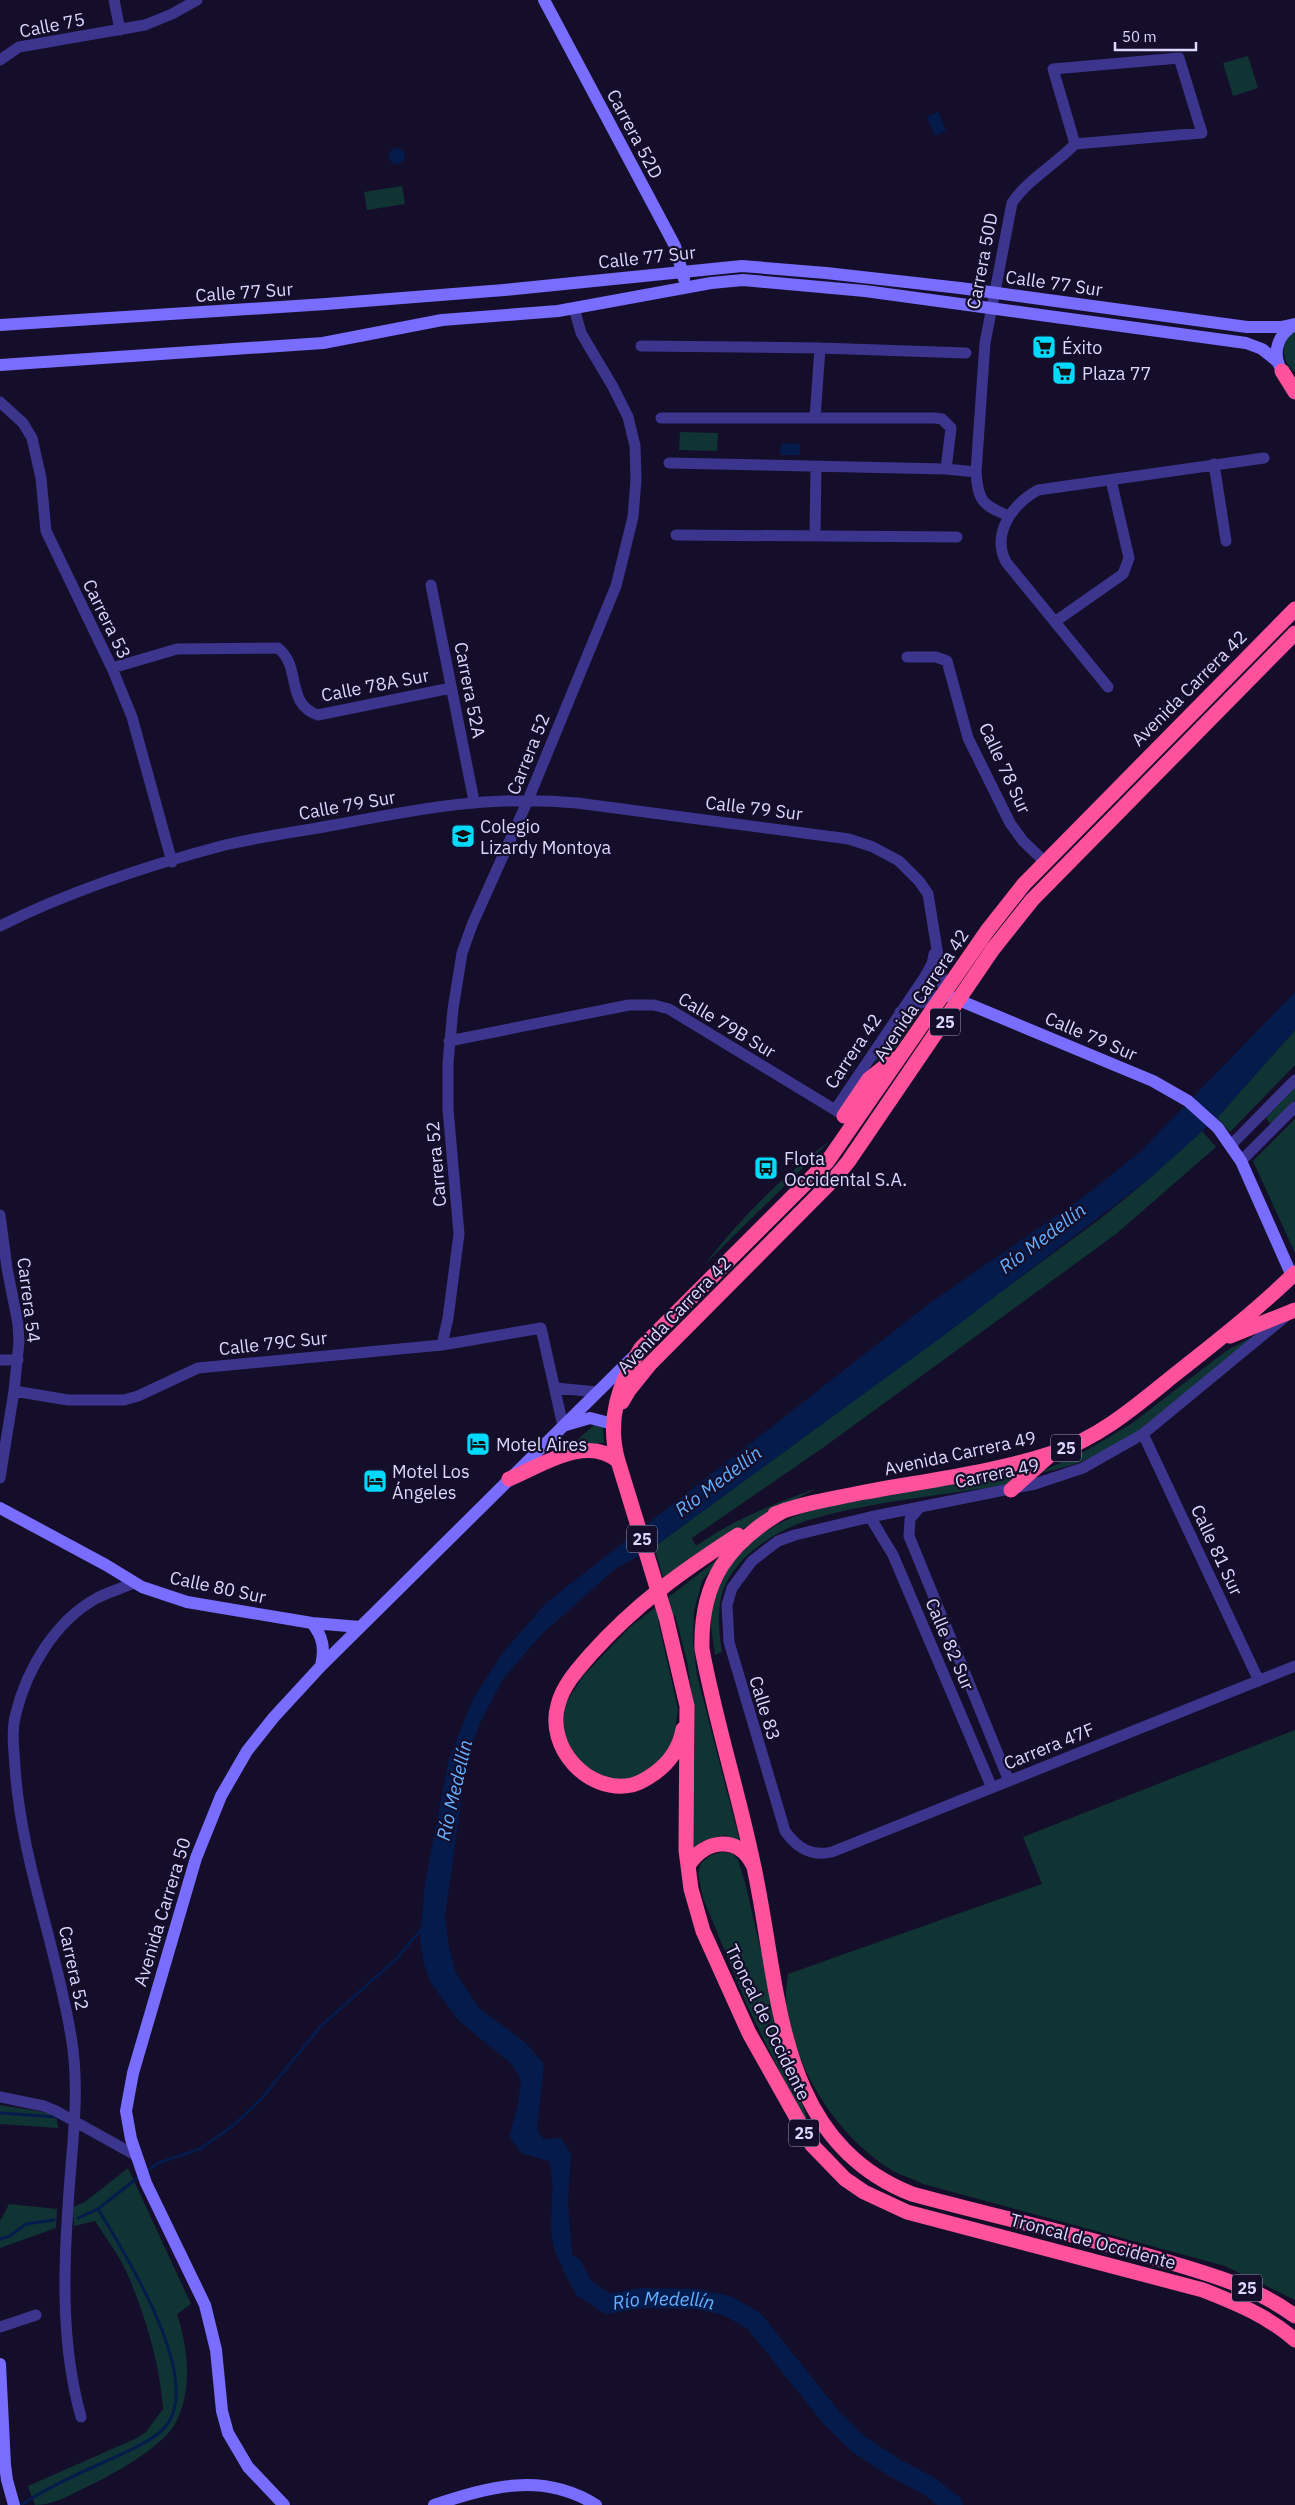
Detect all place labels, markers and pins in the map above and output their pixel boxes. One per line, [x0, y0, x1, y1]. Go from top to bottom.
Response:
supermarket icon: Éxito [1031, 334, 1057, 360]
place label: Éxito [1062, 336, 1102, 359]
supermarket icon: Plaza 77 [1051, 360, 1077, 386]
place label: Plaza 77 [1082, 362, 1151, 385]
place label: Colegio Lizardy Montoya [480, 815, 612, 859]
school or university icon: Colegio Lizardy Montoya [450, 823, 476, 849]
place label: Flota Occidental S.A. [784, 1147, 907, 1191]
bus stop icon: Flota Occidental S.A. [753, 1155, 779, 1181]
hotel icon: Motel Aires [465, 1431, 491, 1457]
place label: Motel Aires [496, 1433, 587, 1456]
place label: Motel Los Ángeles [392, 1460, 470, 1504]
hotel icon: Motel Los Ángeles [362, 1468, 388, 1494]

